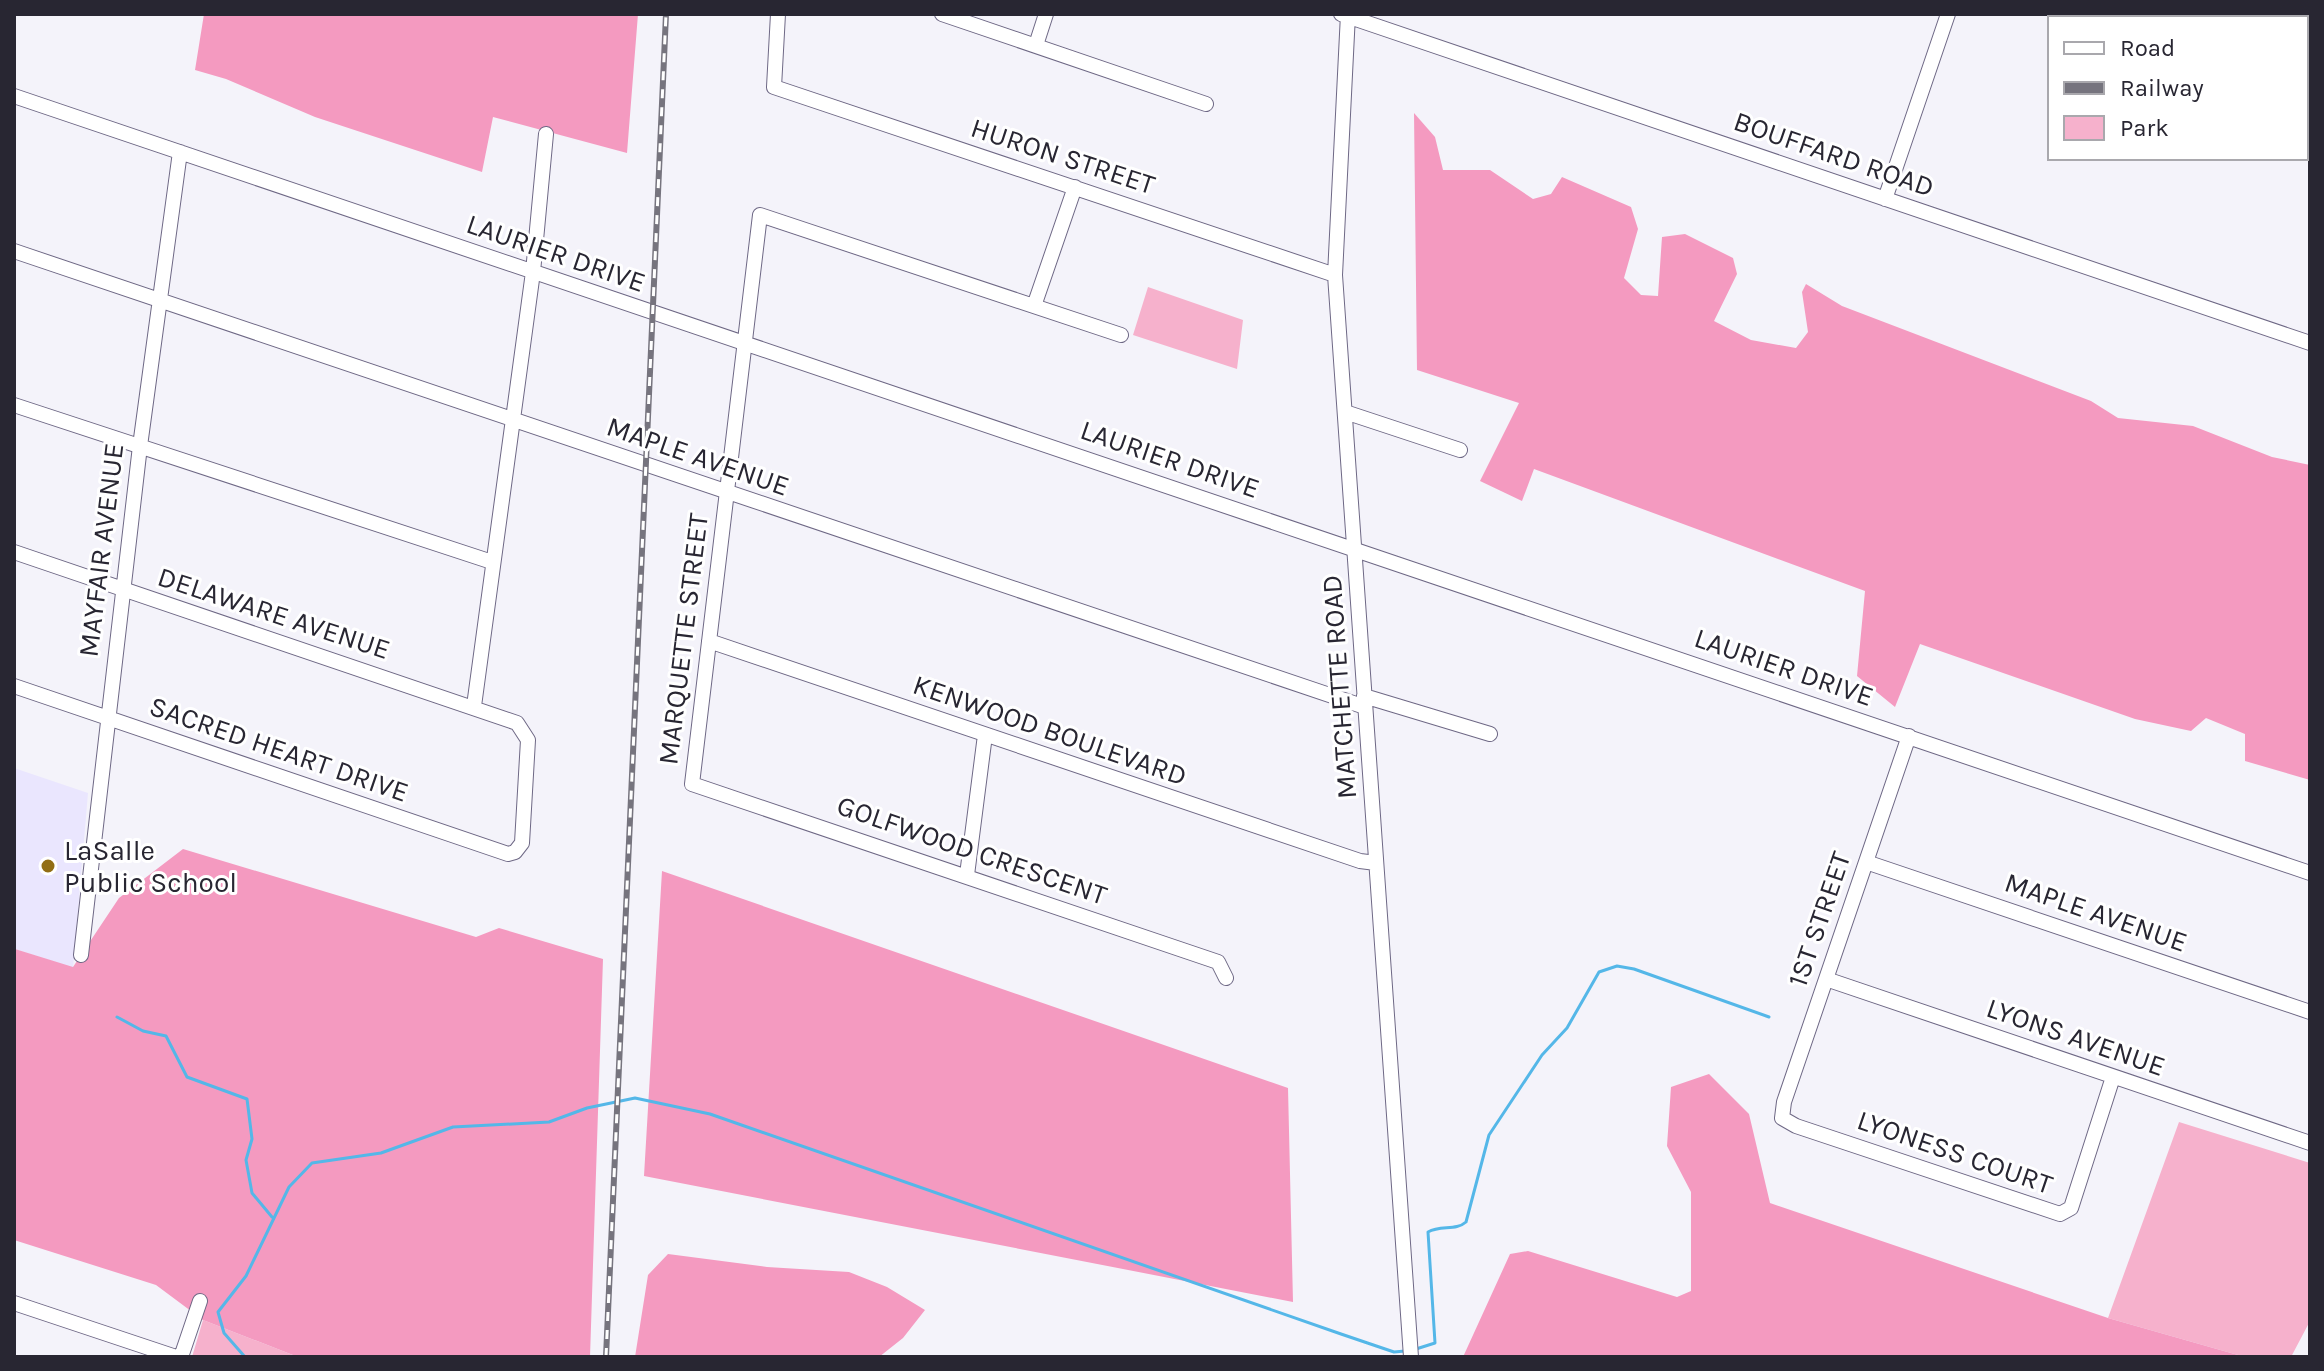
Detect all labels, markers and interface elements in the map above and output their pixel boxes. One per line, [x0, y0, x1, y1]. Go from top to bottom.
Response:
legend [2048, 16, 2308, 160]
text: Road [2120, 34, 2175, 62]
text: Railway [2120, 74, 2204, 102]
street label: BOUFFARD ROAD [1730, 104, 1938, 204]
street label: HURON STREET [967, 111, 1159, 201]
text: Park [2120, 114, 2169, 142]
street label: LAURIER DRIVE [462, 207, 650, 299]
street label: MAPLE AVENUE [602, 409, 794, 503]
street label: LAURIER DRIVE [1076, 413, 1264, 505]
street label: MAYFAIR AVENUE [72, 441, 130, 659]
street label: MARQUETTE STREET [651, 511, 715, 767]
street label: DELAWARE AVENUE [154, 560, 394, 666]
street label: MATCHETTE ROAD [1315, 574, 1363, 800]
street label: LAURIER DRIVE [1690, 621, 1878, 713]
street label: KENWOOD BOULEVARD [909, 668, 1191, 792]
street label: SACRED HEART DRIVE [145, 689, 413, 809]
street label: GOLFWOOD CRESCENT [833, 788, 1111, 912]
place label: LaSalle Public School [64, 834, 237, 899]
street label: 1ST STREET [1781, 847, 1857, 991]
marker: LaSalle Public School [39, 857, 57, 875]
street label: MAPLE AVENUE [2000, 865, 2192, 959]
street label: LYONS AVENUE [1982, 991, 2170, 1083]
street label: LYONESS COURT [1853, 1103, 2057, 1201]

